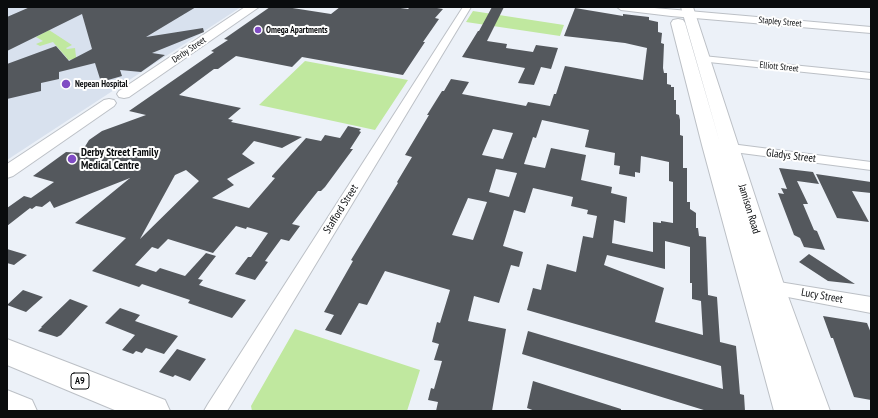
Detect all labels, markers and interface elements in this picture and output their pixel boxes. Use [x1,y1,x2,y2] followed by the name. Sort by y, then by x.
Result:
[758,15,802,29] street label: Stapley Street
[253,25,263,35] marker: Omega Apartments
[266,25,328,35] place label: Omega Apartments
[170,35,208,65] street label: Derby Street
[759,60,799,74] street label: Elliott Street
[60,78,72,90] marker: Nepean Hospital
[75,79,128,89] place label: Nepean Hospital
[81,146,158,172] place label: Derby Street Family Medical Centre
[765,146,817,166] street label: Gladys Street
[66,153,78,165] marker: Derby Street Family Medical Centre
[321,182,361,236] street label: Stafford Street
[735,183,763,235] street label: Jamison Road
[800,286,844,306] street label: Lucy Street
[71,373,89,389] road number: A9

